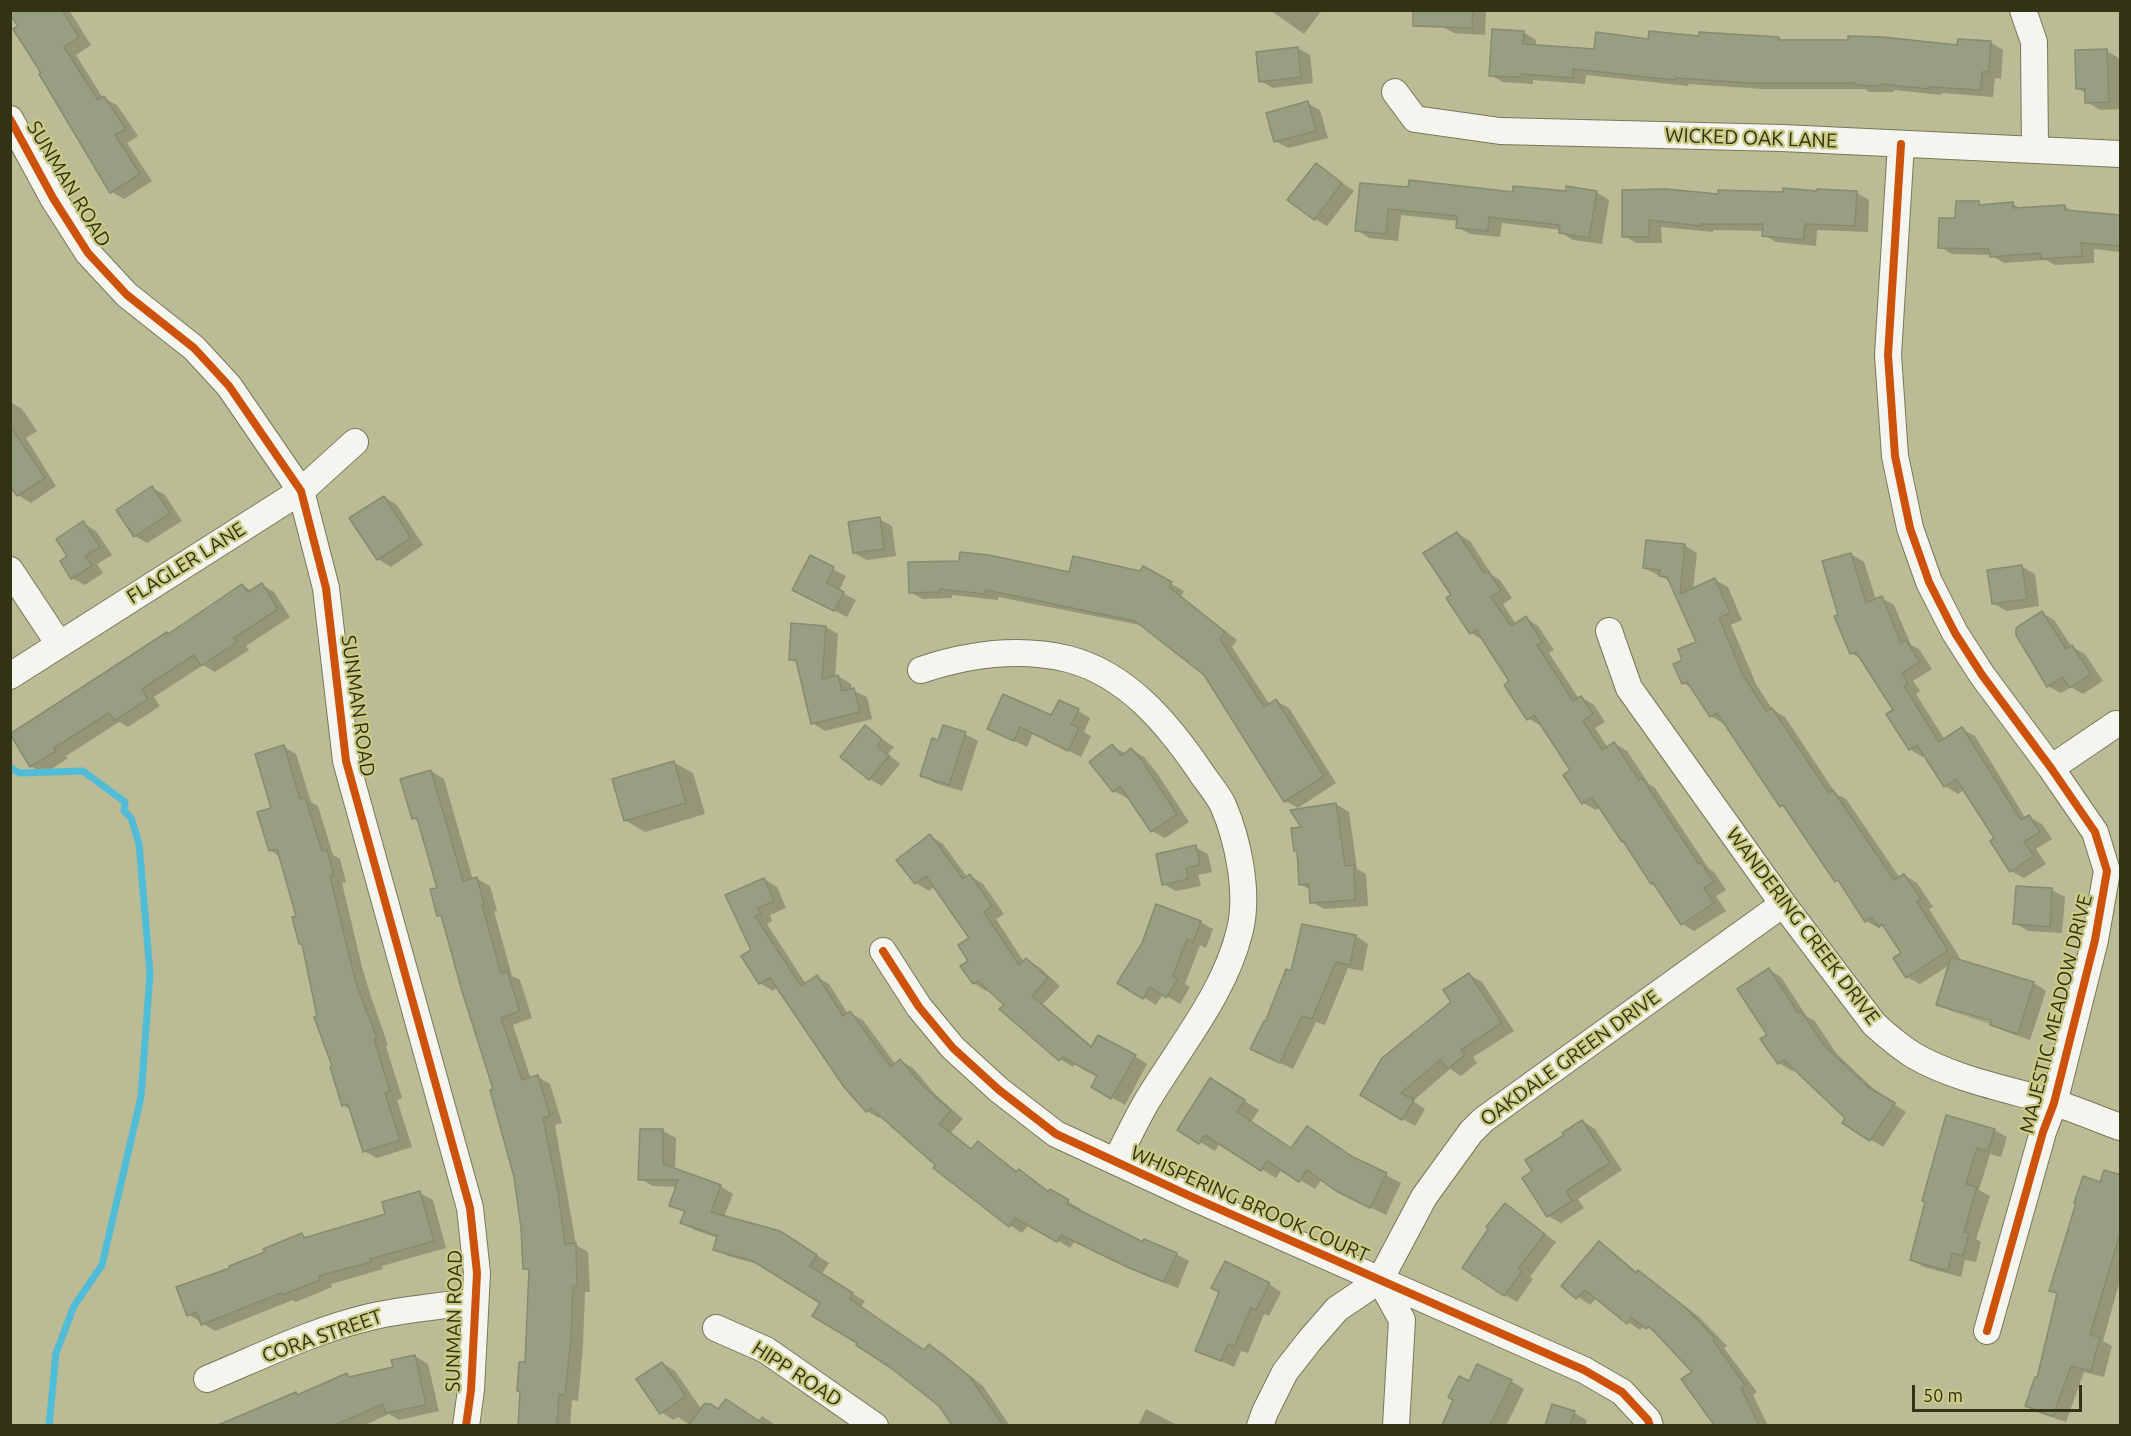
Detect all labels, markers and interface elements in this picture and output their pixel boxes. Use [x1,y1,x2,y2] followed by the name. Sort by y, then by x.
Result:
[22,117,116,251] street label: SUNMAN ROAD
[1664,123,1838,153] street label: WICKED OAK LANE
[122,517,250,609] street label: FLAGLER LANE
[336,634,380,778] street label: SUNMAN ROAD
[1721,823,1885,1029] street label: WANDERING CREEK DRIVE
[2015,892,2097,1136] street label: MAJESTIC MEADOW DRIVE
[1476,985,1664,1131] street label: OAKDALE GREEN DRIVE
[1127,1140,1373,1268] street label: WHISPERING BROOK COURT
[441,1250,467,1392] street label: SUNMAN ROAD
[259,1304,385,1368] street label: CORA STREET
[748,1336,846,1412] street label: HIPP ROAD
[1915,1373,2084,1411] scale bar
[1923,1385,1963,1405] text: 50 m

